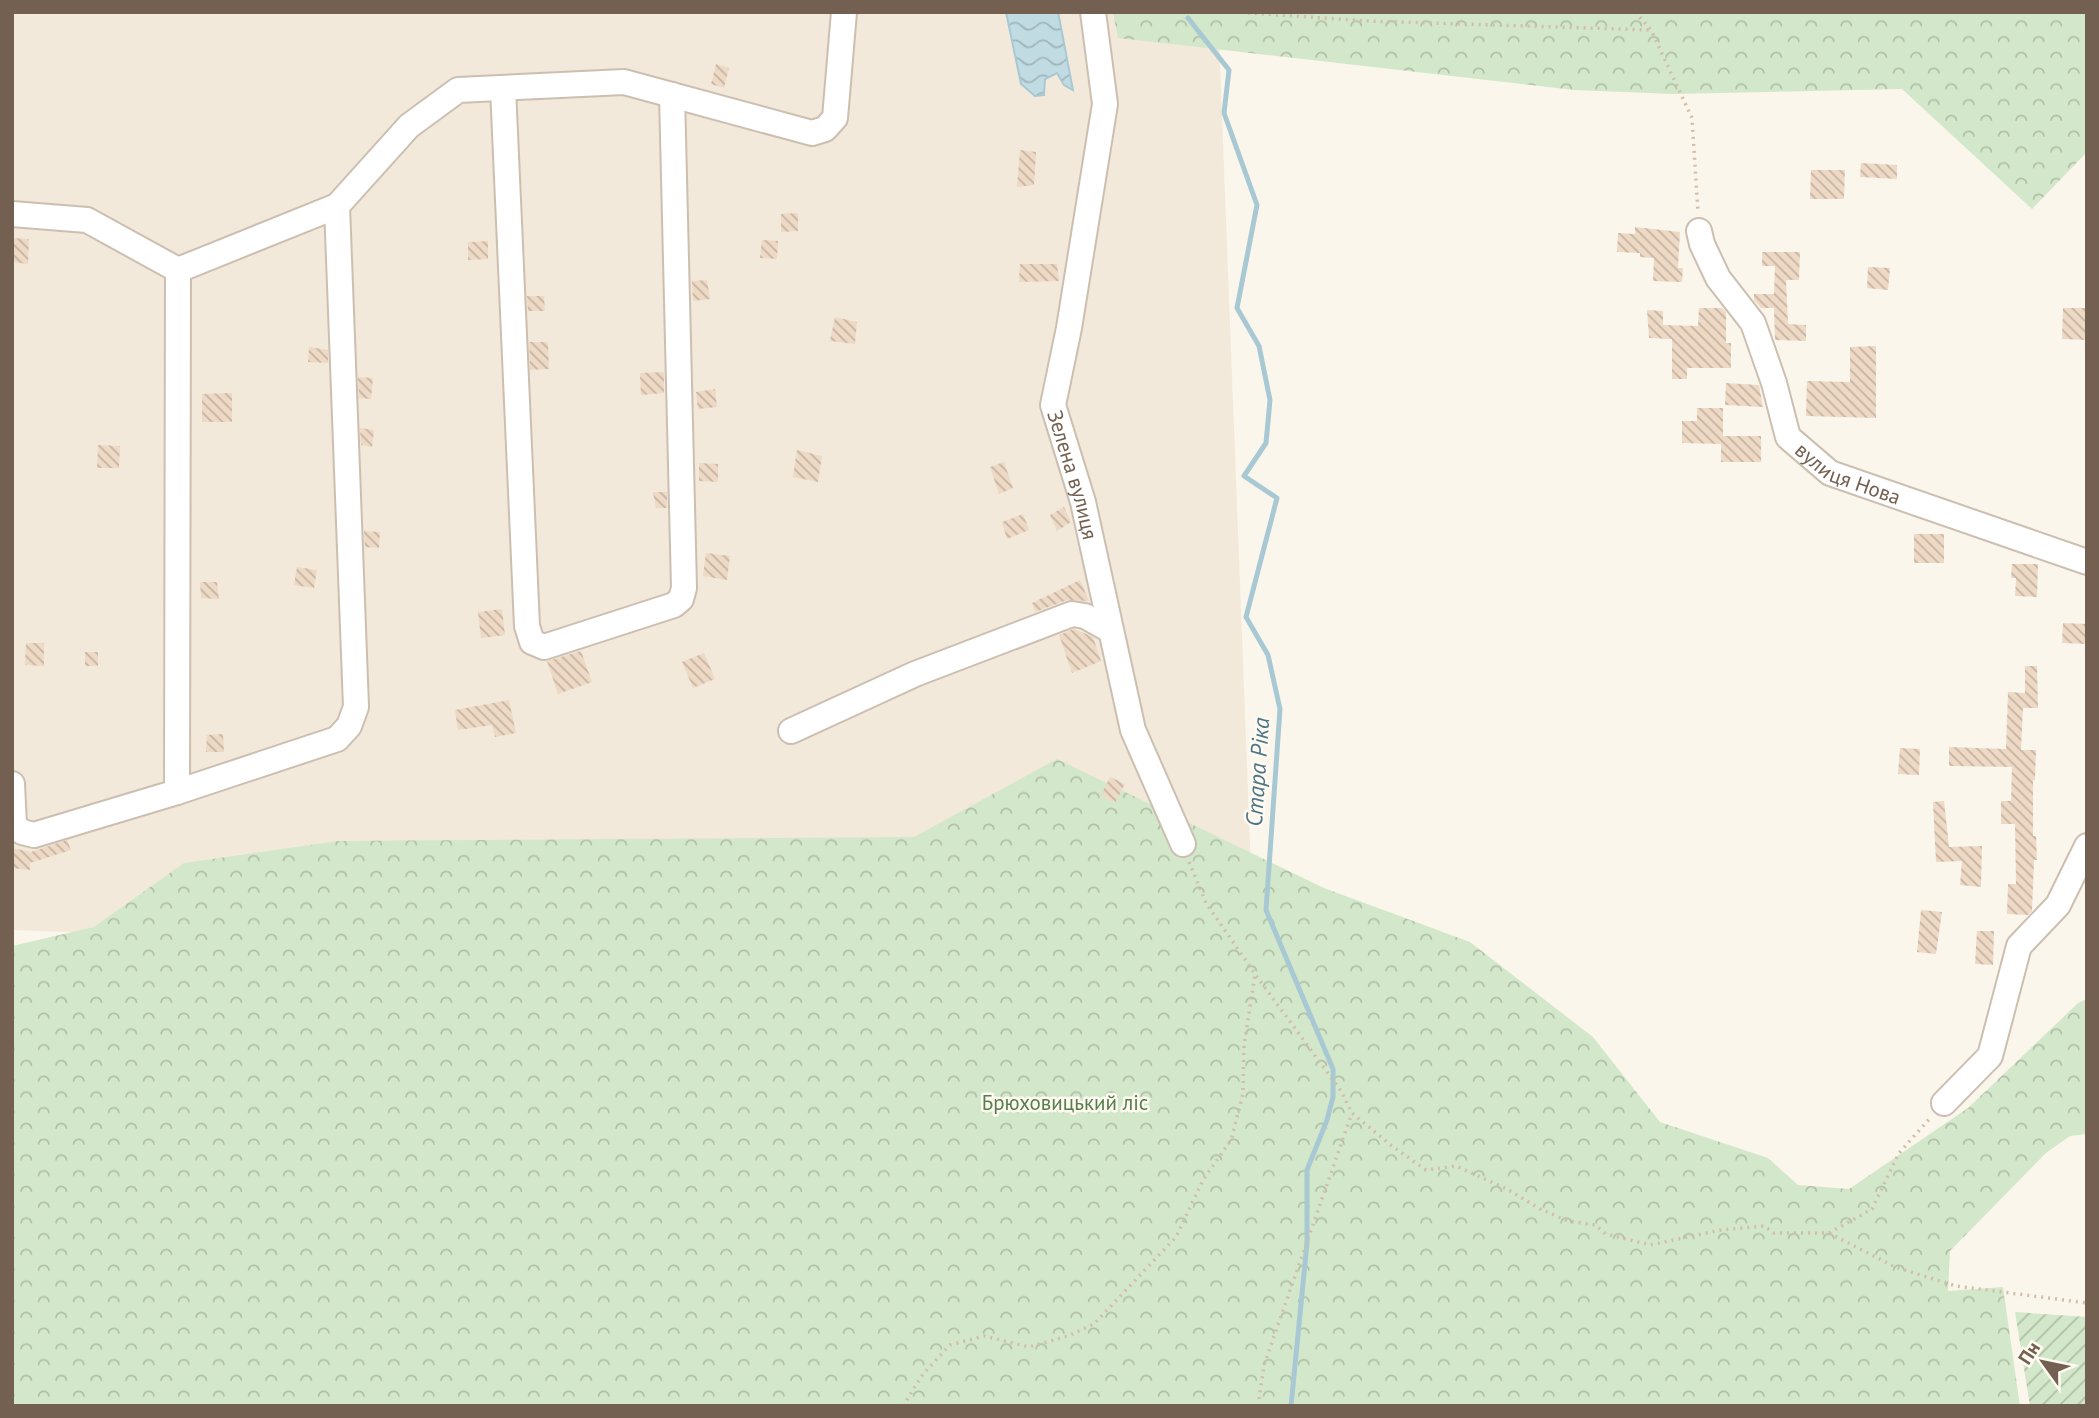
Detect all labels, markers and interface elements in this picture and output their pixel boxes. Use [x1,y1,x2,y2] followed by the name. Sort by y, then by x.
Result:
[1042,407,1104,542] street label: Зелена вулиця
[1790,436,1904,510] street label: вулиця Нова
[1239,717,1275,827] water label: Стара Ріка
[982,1089,1148,1116] park label: Брюховицький ліс
[2008,1327,2078,1397] north arrow
[2013,1337,2045,1369] text: Пн

